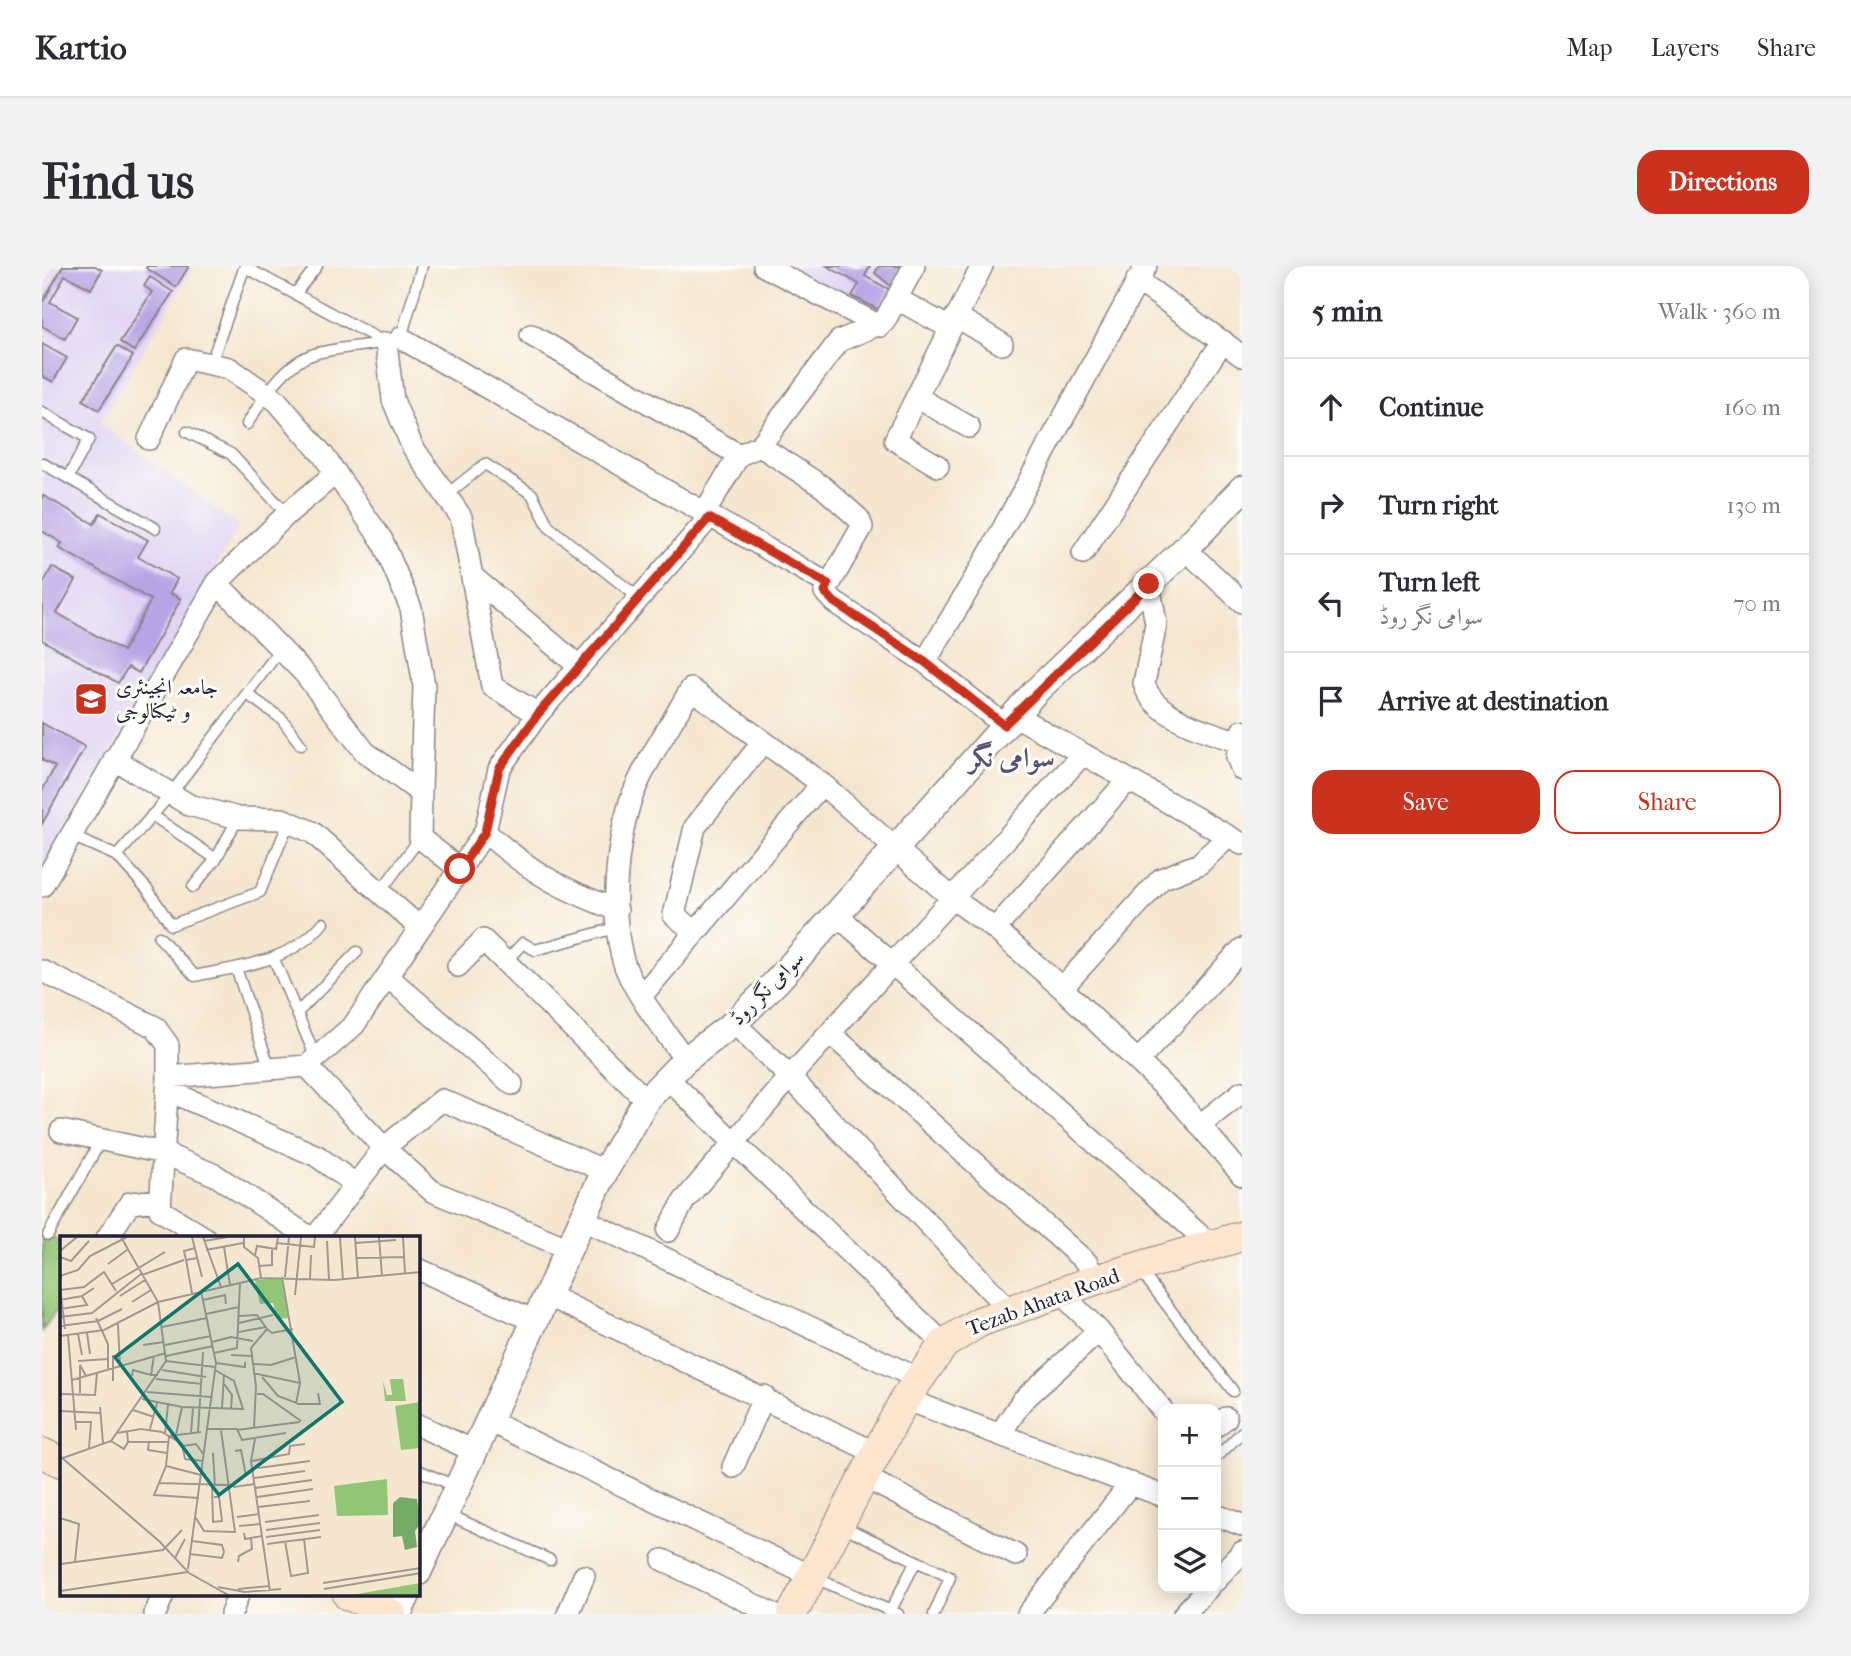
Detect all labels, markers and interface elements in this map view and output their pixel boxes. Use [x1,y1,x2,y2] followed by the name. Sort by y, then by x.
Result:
[35,29,127,68] text: Kartio
[1567,34,1613,62] text: Map
[1651,34,1719,62] text: Layers
[1757,34,1816,62] text: Share
[1637,150,1809,214] button: Directions
[42,153,194,211] text: Find us
[1312,294,1383,329] text: 5 min
[1658,298,1781,325] text: Walk · 360 m
[1312,388,1350,426] icon: ahead
[1379,392,1484,423] text: Continue
[1724,394,1781,421] text: 160 m
[1312,486,1350,524] icon: right
[1379,490,1499,521] text: Turn right
[1727,492,1781,519] text: 130 m
[1379,567,1480,598] text: Turn left
[1133,568,1164,599] route end
[1312,584,1350,622] icon: left
[1733,590,1781,617] text: 70 m
[1379,603,1483,630] text: سوامی نگر روڈ
[116,675,218,724] place label: جامعہ انجینئری و ٹیکنالوجی
[72,680,110,718] school or university icon: جامعہ انجینئری و ٹیکنالوجی
[1312,682,1350,720] icon: arrive
[1379,686,1609,717] text: Arrive at destination
[966,741,1055,775] district label: سوامی نگر
[1312,770,1540,834] button: Save
[1554,770,1781,834] button: Share
[444,853,475,884] route start
[724,945,810,1031] street label: سوامی نگر روڈ
[60,1236,420,1596] inset map
[963,1263,1123,1341] street label: Tezab Ahata Road
[1158,1404,1221,1593] map controls
[1158,1404,1221,1467] button: +
[1158,1467,1221,1530] button: −
[1158,1530,1221,1593] button: layers

